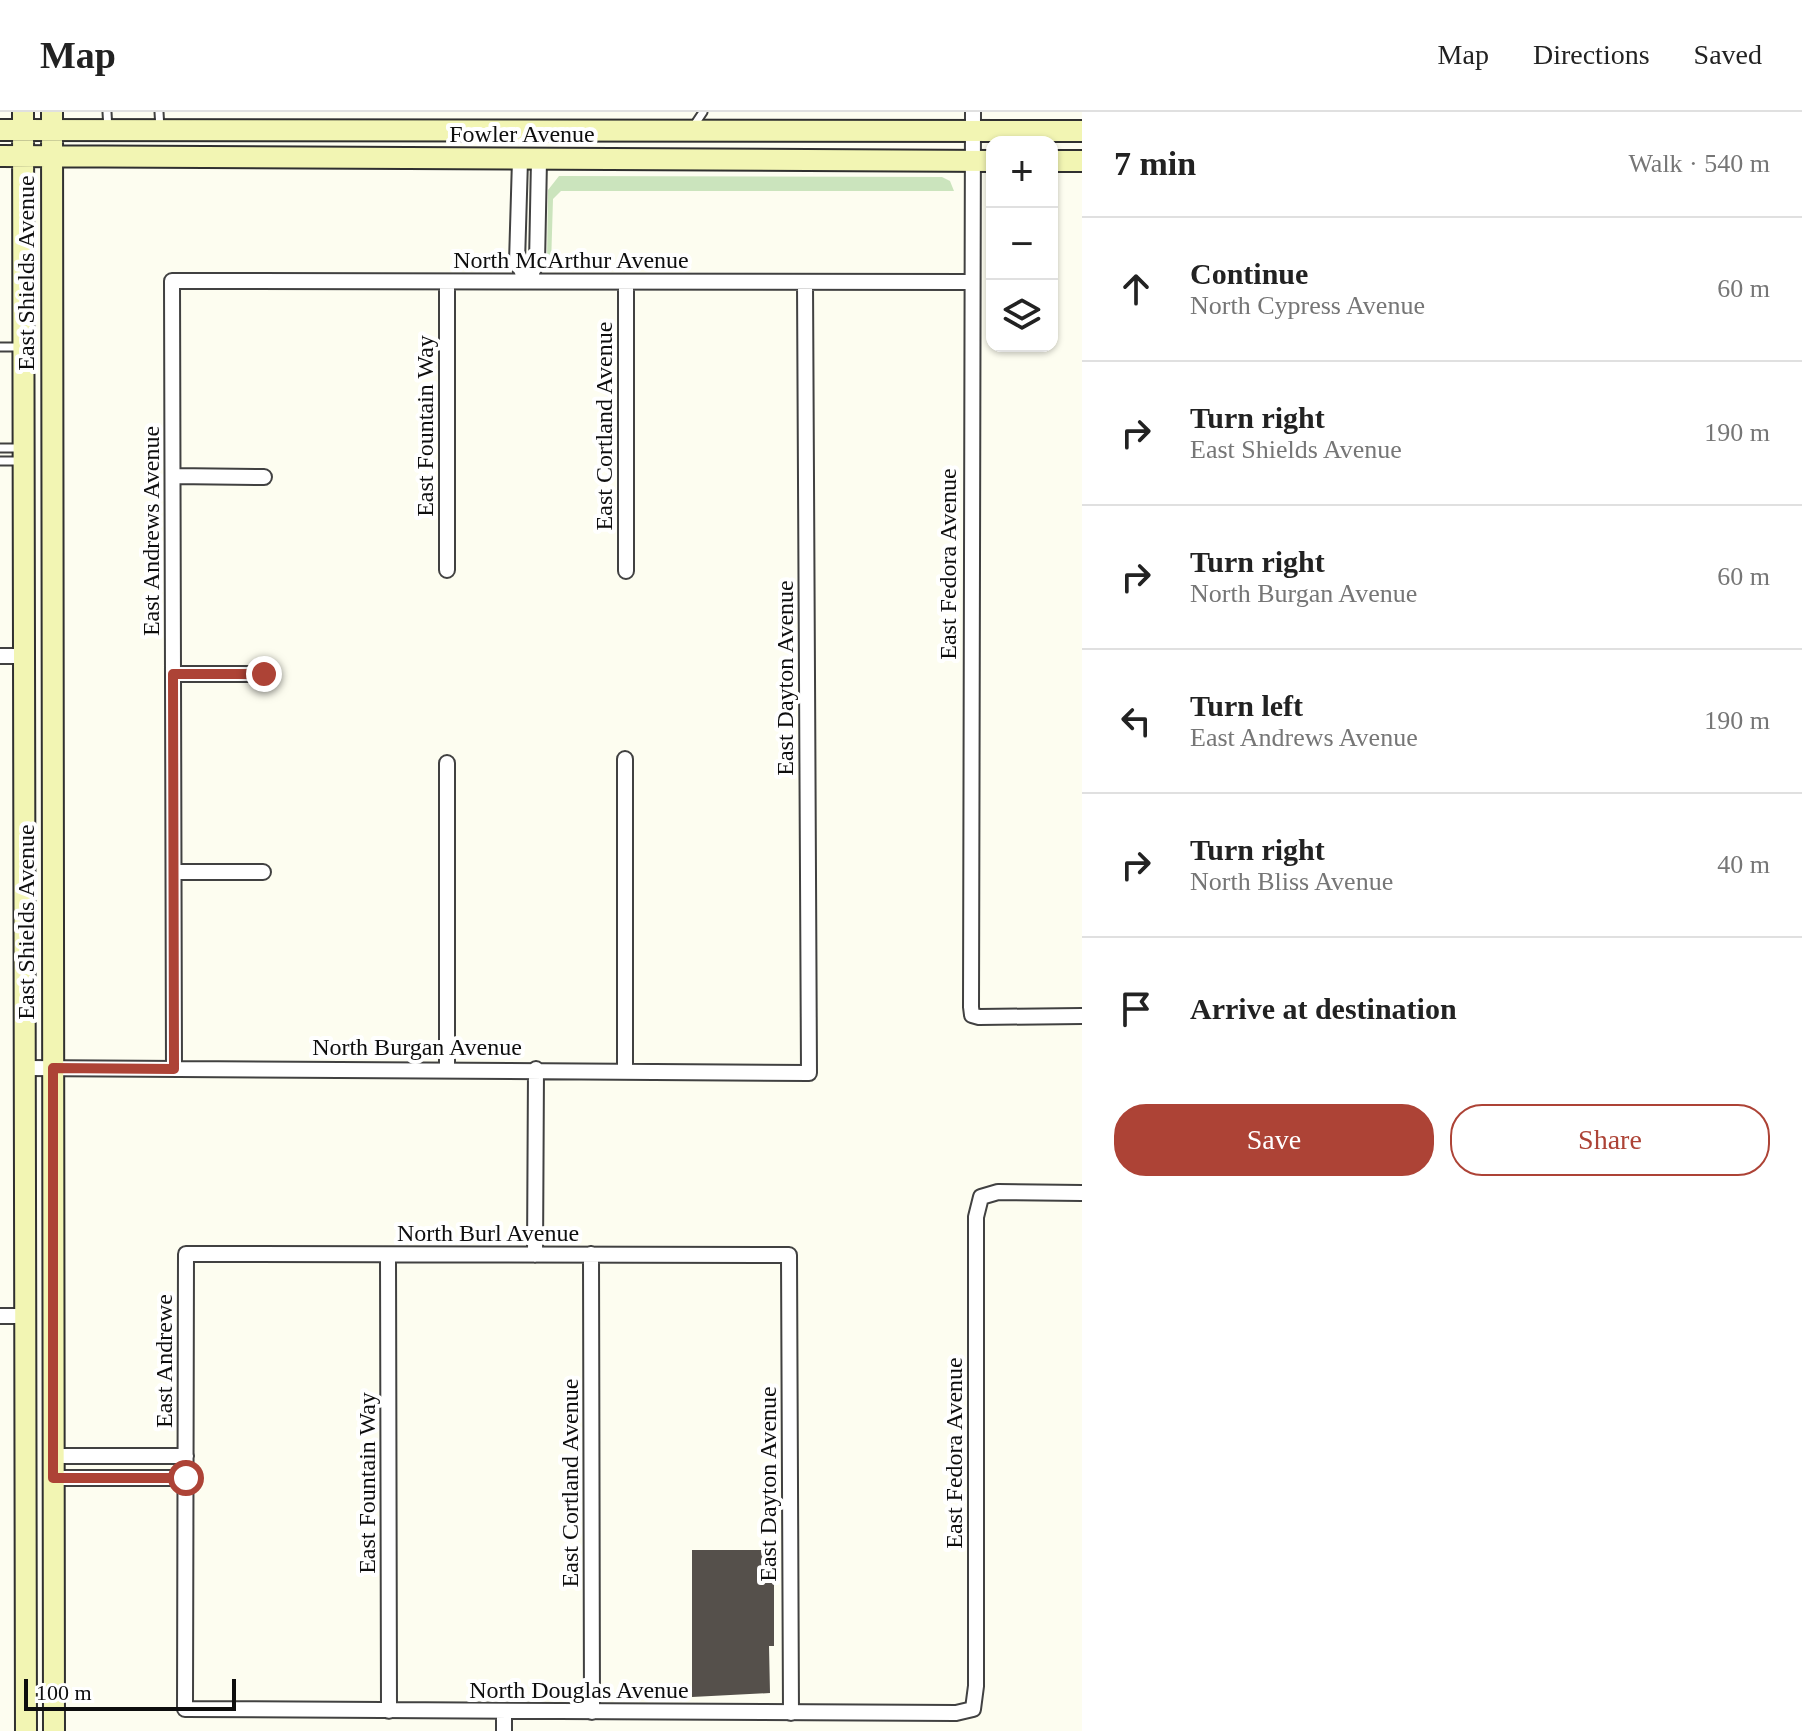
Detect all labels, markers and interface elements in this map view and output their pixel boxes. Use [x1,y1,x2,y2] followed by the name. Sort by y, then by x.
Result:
[40,34,116,76] text: Map
[1438,39,1489,70] text: Map
[1533,39,1650,70] text: Directions
[1694,39,1762,70] text: Saved
[449,121,595,147] street label: Fowler Avenue
[986,136,1058,352] map controls
[986,136,1058,208] button: +
[1114,145,1196,182] text: 7 min
[1628,149,1770,178] text: Walk · 540 m
[13,175,39,371] street label: East Shields Avenue
[986,208,1058,280] button: −
[453,247,689,273] street label: North McArthur Avenue
[1190,257,1308,290] text: Continue
[1114,267,1158,311] icon: ahead
[1717,274,1770,303] text: 60 m
[986,280,1058,352] button: layers
[1190,291,1425,320] text: North Cypress Avenue
[591,322,617,530] street label: East Cortland Avenue
[412,335,438,517] street label: East Fountain Way
[1190,401,1325,434] text: Turn right
[1114,411,1158,455] icon: right
[1704,418,1770,447] text: 190 m
[138,426,164,636] street label: East Andrews Avenue
[1190,435,1402,464] text: East Shields Avenue
[935,468,961,660] street label: East Fedora Avenue
[1190,545,1325,578] text: Turn right
[1114,555,1158,599] icon: right
[1717,562,1770,591] text: 60 m
[1190,579,1417,608] text: North Burgan Avenue
[772,580,798,776] street label: East Dayton Avenue
[246,656,282,692] route end
[1190,689,1303,722] text: Turn left
[1114,699,1158,743] icon: left
[1704,706,1770,735] text: 190 m
[1190,723,1418,752] text: East Andrews Avenue
[13,824,39,1020] street label: East Shields Avenue
[1190,833,1325,866] text: Turn right
[1114,843,1158,887] icon: right
[1717,850,1770,879] text: 40 m
[1190,867,1393,896] text: North Bliss Avenue
[1114,987,1158,1031] icon: arrive
[1190,992,1457,1025] text: Arrive at destination
[312,1034,522,1060] street label: North Burgan Avenue
[1114,1104,1434,1176] button: Save
[1450,1104,1770,1176] button: Share
[397,1220,579,1246] street label: North Burl Avenue
[151,1294,177,1428] street label: East Andrewe
[941,1357,967,1549] street label: East Fedora Avenue
[557,1379,583,1587] street label: East Cortland Avenue
[755,1386,781,1582] street label: East Dayton Avenue
[354,1392,380,1574] street label: East Fountain Way
[168,1460,204,1496] route start
[24,1675,236,1711] scale bar
[469,1677,689,1703] street label: North Douglas Avenue
[36,1680,92,1705] text: 100 m

